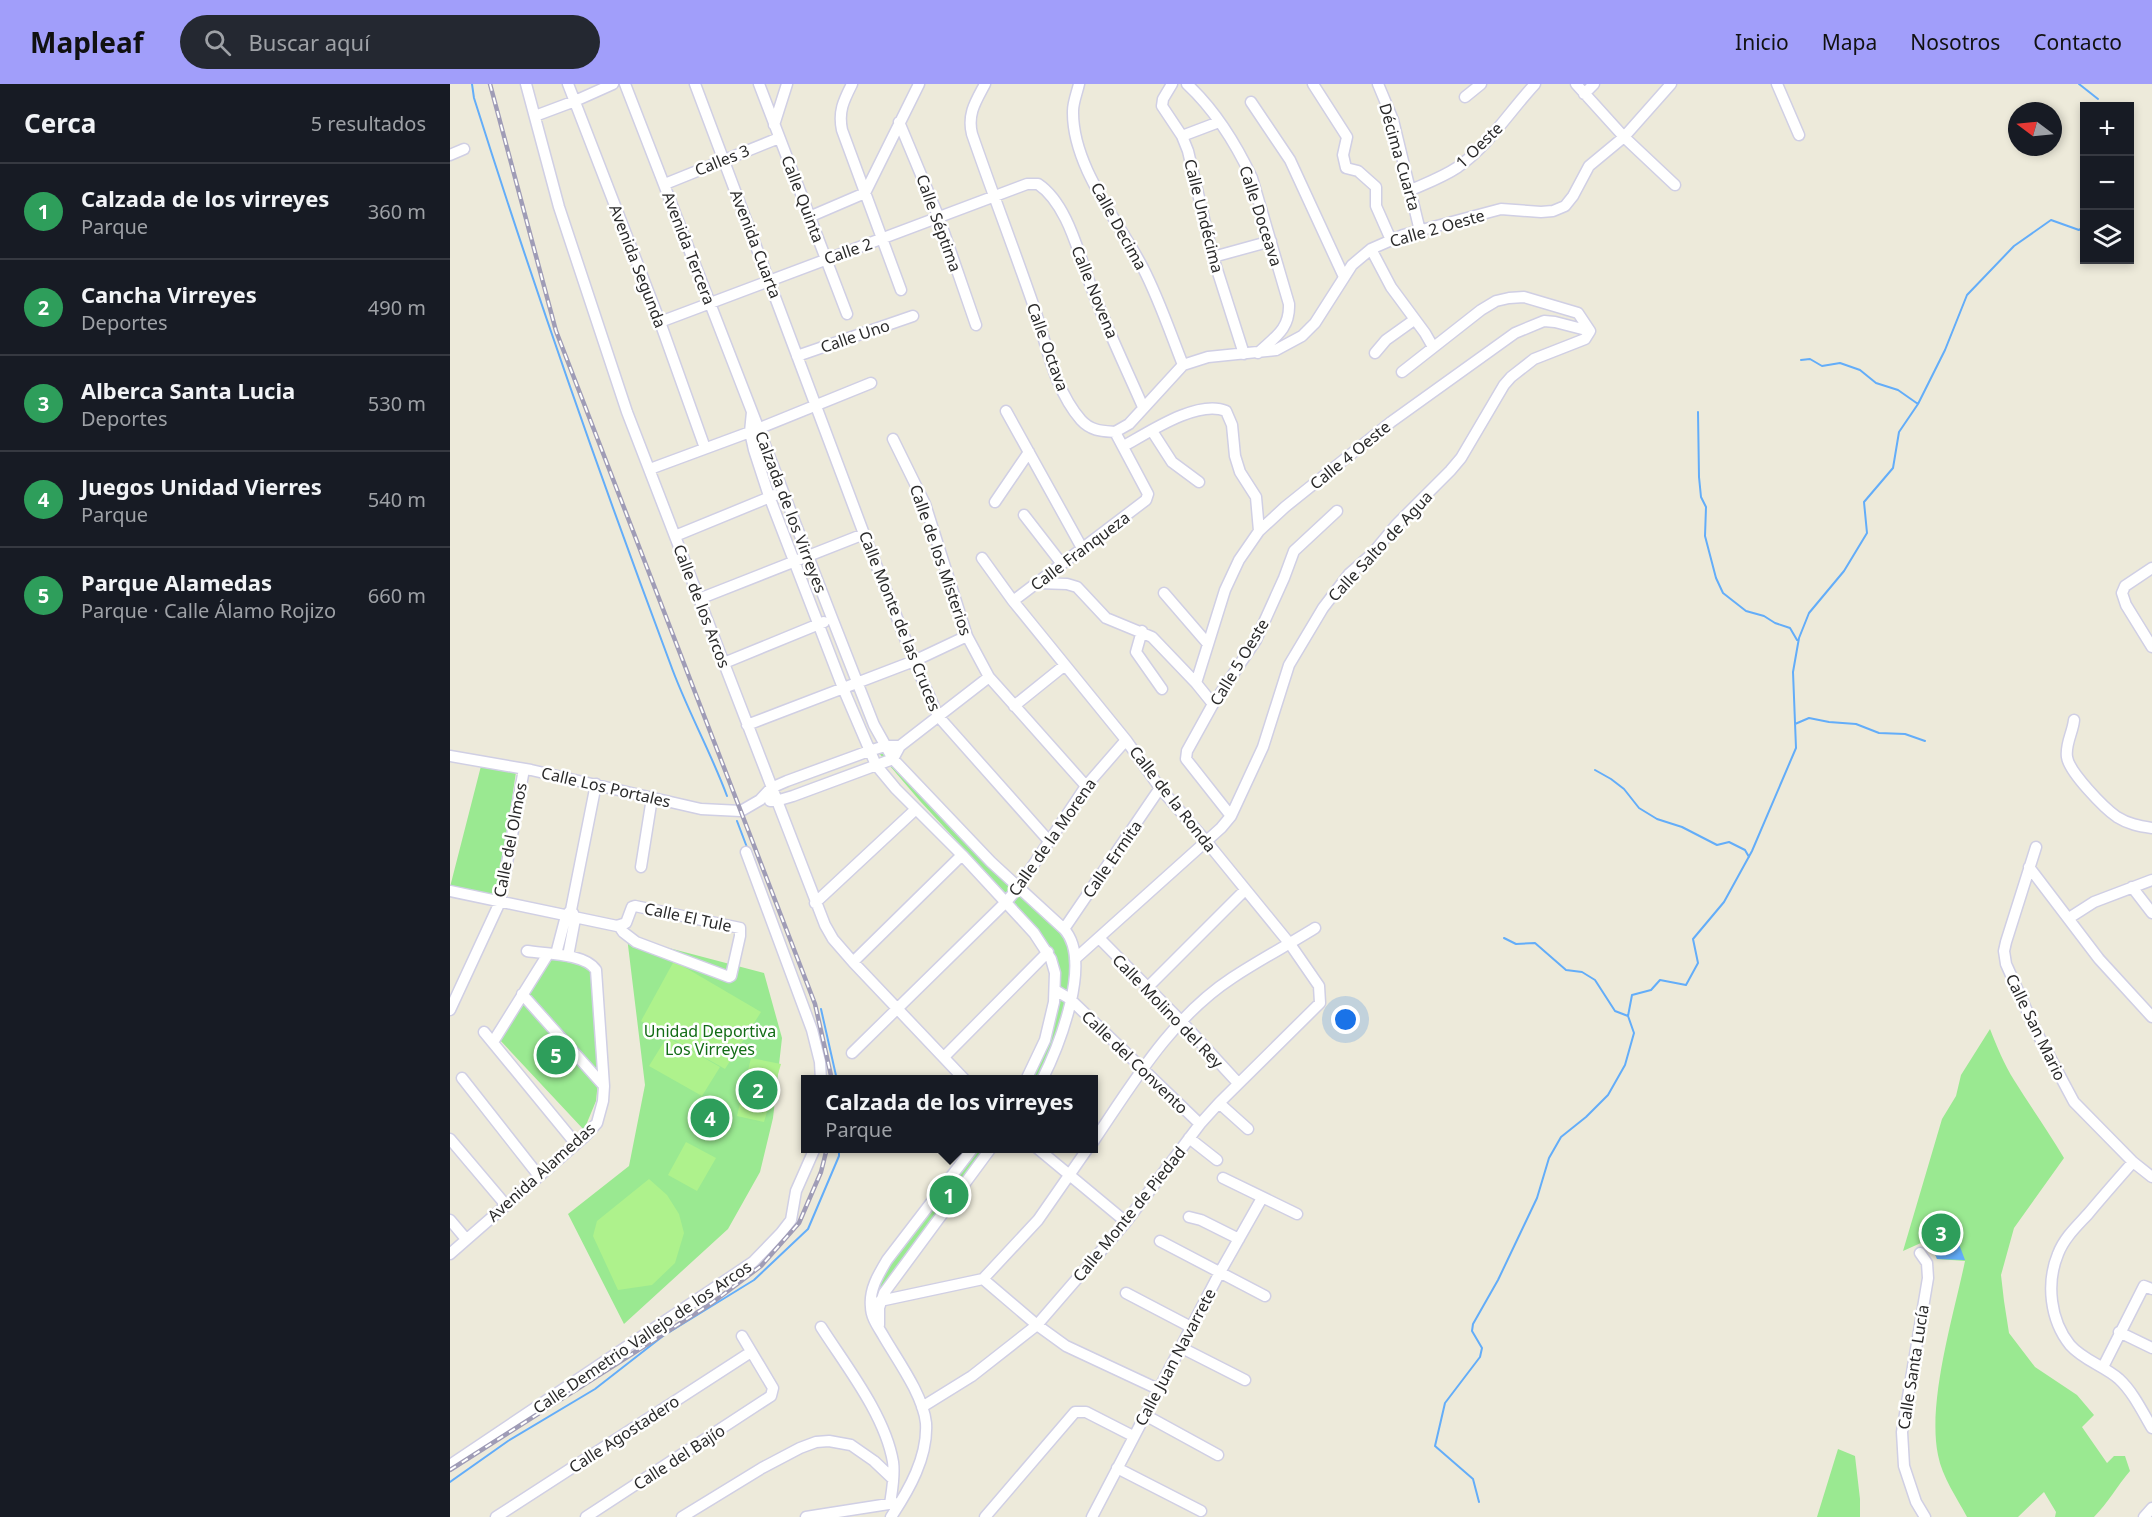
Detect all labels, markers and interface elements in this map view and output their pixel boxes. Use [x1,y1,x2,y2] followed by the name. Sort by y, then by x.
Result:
[180,15,600,69] search box
[30,23,144,61] text: Mapleaf
[201,26,234,59] icon: search
[249,27,370,57] text: Buscar aquí
[1735,28,1789,56] text: Inicio
[1822,28,1877,56] text: Mapa
[1910,28,2000,56] text: Nosotros
[2033,28,2122,56] text: Contacto
[1374,101,1426,213] street label: Décima Cuarta
[2008,102,2062,156] north arrow
[2080,102,2134,264] map controls
[2080,102,2134,156] button: +
[24,105,96,141] text: Cerca
[311,110,426,137] text: 5 resultados
[1451,117,1507,173] street label: 1 Oeste
[691,139,753,181] street label: Calles 3
[776,152,830,246] street label: Calle Quinta
[2080,156,2134,210] button: −
[1179,157,1229,275] street label: Calle Undécima
[1234,163,1288,269] street label: Calle Doceava
[911,171,967,275] street label: Calle Séptima
[1086,178,1152,274] street label: Calle Decima
[81,183,329,213] text: Calzada de los virreyes
[725,187,787,301] street label: Avenida Cuarta
[657,188,721,308] street label: Avenida Tercera
[38,198,49,225] text: 1
[368,198,426,225] text: 360 m
[604,201,672,331] street label: Avenida Segunda
[1387,204,1487,252] street label: Calle 2 Oeste
[2080,210,2134,264] button: layers
[81,213,148,240] text: Parque
[821,233,875,269] street label: Calle 2
[1066,242,1124,342] street label: Calle Novena
[81,279,257,309] text: Cancha Virreyes
[38,294,49,321] text: 2
[368,294,426,321] text: 490 m
[1022,300,1074,394] street label: Calle Octava
[81,309,168,336] text: Deportes
[817,314,893,358] street label: Calle Uno
[81,375,295,405] text: Alberca Santa Lucia
[38,390,49,417] text: 3
[368,390,426,417] text: 530 m
[81,405,168,432] text: Deportes
[1305,416,1395,494] street label: Calle 4 Oeste
[750,428,832,596] street label: Calzada de los Virreyes
[81,471,322,501] text: Juegos Unidad Vierres
[905,482,977,638] street label: Calle de los Misterios
[38,486,49,513] text: 4
[368,486,426,513] text: 540 m
[1323,486,1437,606] street label: Calle Salto de Agua
[81,501,148,528] text: Parque
[1026,506,1134,596] street label: Calle Franqueza
[854,528,946,714] street label: Calle Monte de las Cruces
[668,541,736,671] street label: Calle de los Arcos
[81,567,272,597] text: Parque Alamedas
[38,582,49,609] text: 5
[368,582,426,609] text: 660 m
[81,597,336,624] text: Parque · Calle Álamo Rojizo
[1204,614,1274,710] street label: Calle 5 Oeste
[1125,741,1221,857] street label: Calle de la Ronda
[539,761,673,813] street label: Calle Los Portales
[1003,774,1101,900] street label: Calle de la Morena
[488,781,532,899] street label: Calle del Olmos
[1077,816,1147,902] street label: Calle Ermita
[642,897,734,937] street label: Calle El Tule
[1108,949,1229,1073] street label: Calle Molino del Rey
[2001,970,2071,1084] street label: Calle San Mario
[1331,1005,1360,1034] your location
[1077,1006,1193,1118] street label: Calle del Convento
[644,1020,776,1060] park label: Unidad Deportiva Los Virreyes
[536,1032,576,1078] pin: 5
[738,1068,778,1112] pin: 2
[801,1075,1098,1153] popup
[825,1086,1074,1116] text: Calzada de los virreyes
[690,1096,730,1140] pin: 4
[825,1116,892,1143] text: Parque
[482,1118,600,1226] street label: Avenida Alamedas
[1068,1142,1190,1286] street label: Calle Monte de Piedad
[930,1172,968,1218] pin: 1
[1922,1210,1960,1256] pin: 3
[528,1255,756,1419] street label: Calle Demetrio Vallejo de los Arcos
[1129,1284,1221,1430] street label: Calle Juan Navarrete
[1892,1303,1934,1431] street label: Calle Santa Lucía
[565,1390,683,1478] street label: Calle Agostadero
[629,1419,729,1495] street label: Calle del Bajío

